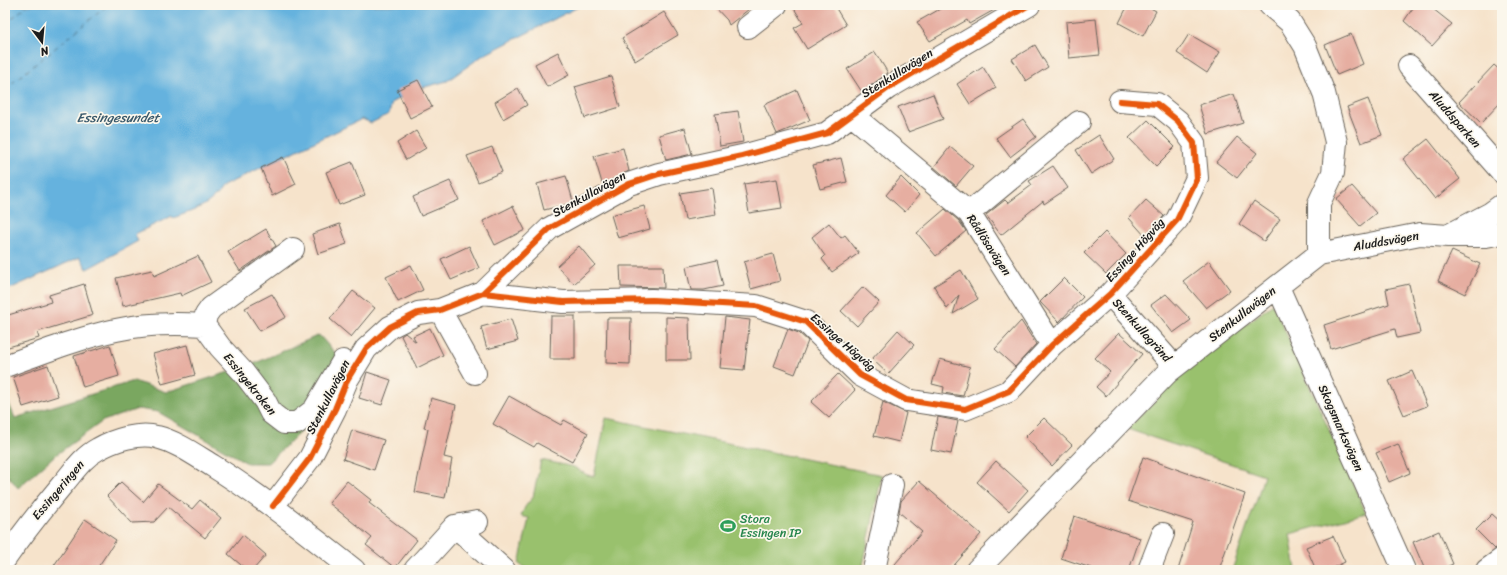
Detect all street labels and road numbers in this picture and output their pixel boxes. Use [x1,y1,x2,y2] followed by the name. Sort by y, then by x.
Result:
[857,42,938,104] street label: Stenkullavägen
[1422,84,1487,154] street label: Aluddsparken
[548,164,630,223] street label: Stenkullavägen
[961,209,1018,281] street label: Rådlösavägen
[1100,212,1170,288] street label: Essinge Högväg
[1351,224,1421,258] street label: Aluddsvägen
[1203,280,1281,348] street label: Stenkullavägen
[1107,293,1178,368] street label: Stenkullagränd
[805,307,881,377] street label: Essinge Högväg
[218,348,283,421] street label: Essingekroken
[300,355,357,438] street label: Stenkullavägen
[1312,381,1370,476] street label: Skogsmarksvägen
[26,454,90,525] street label: Essingeringen

